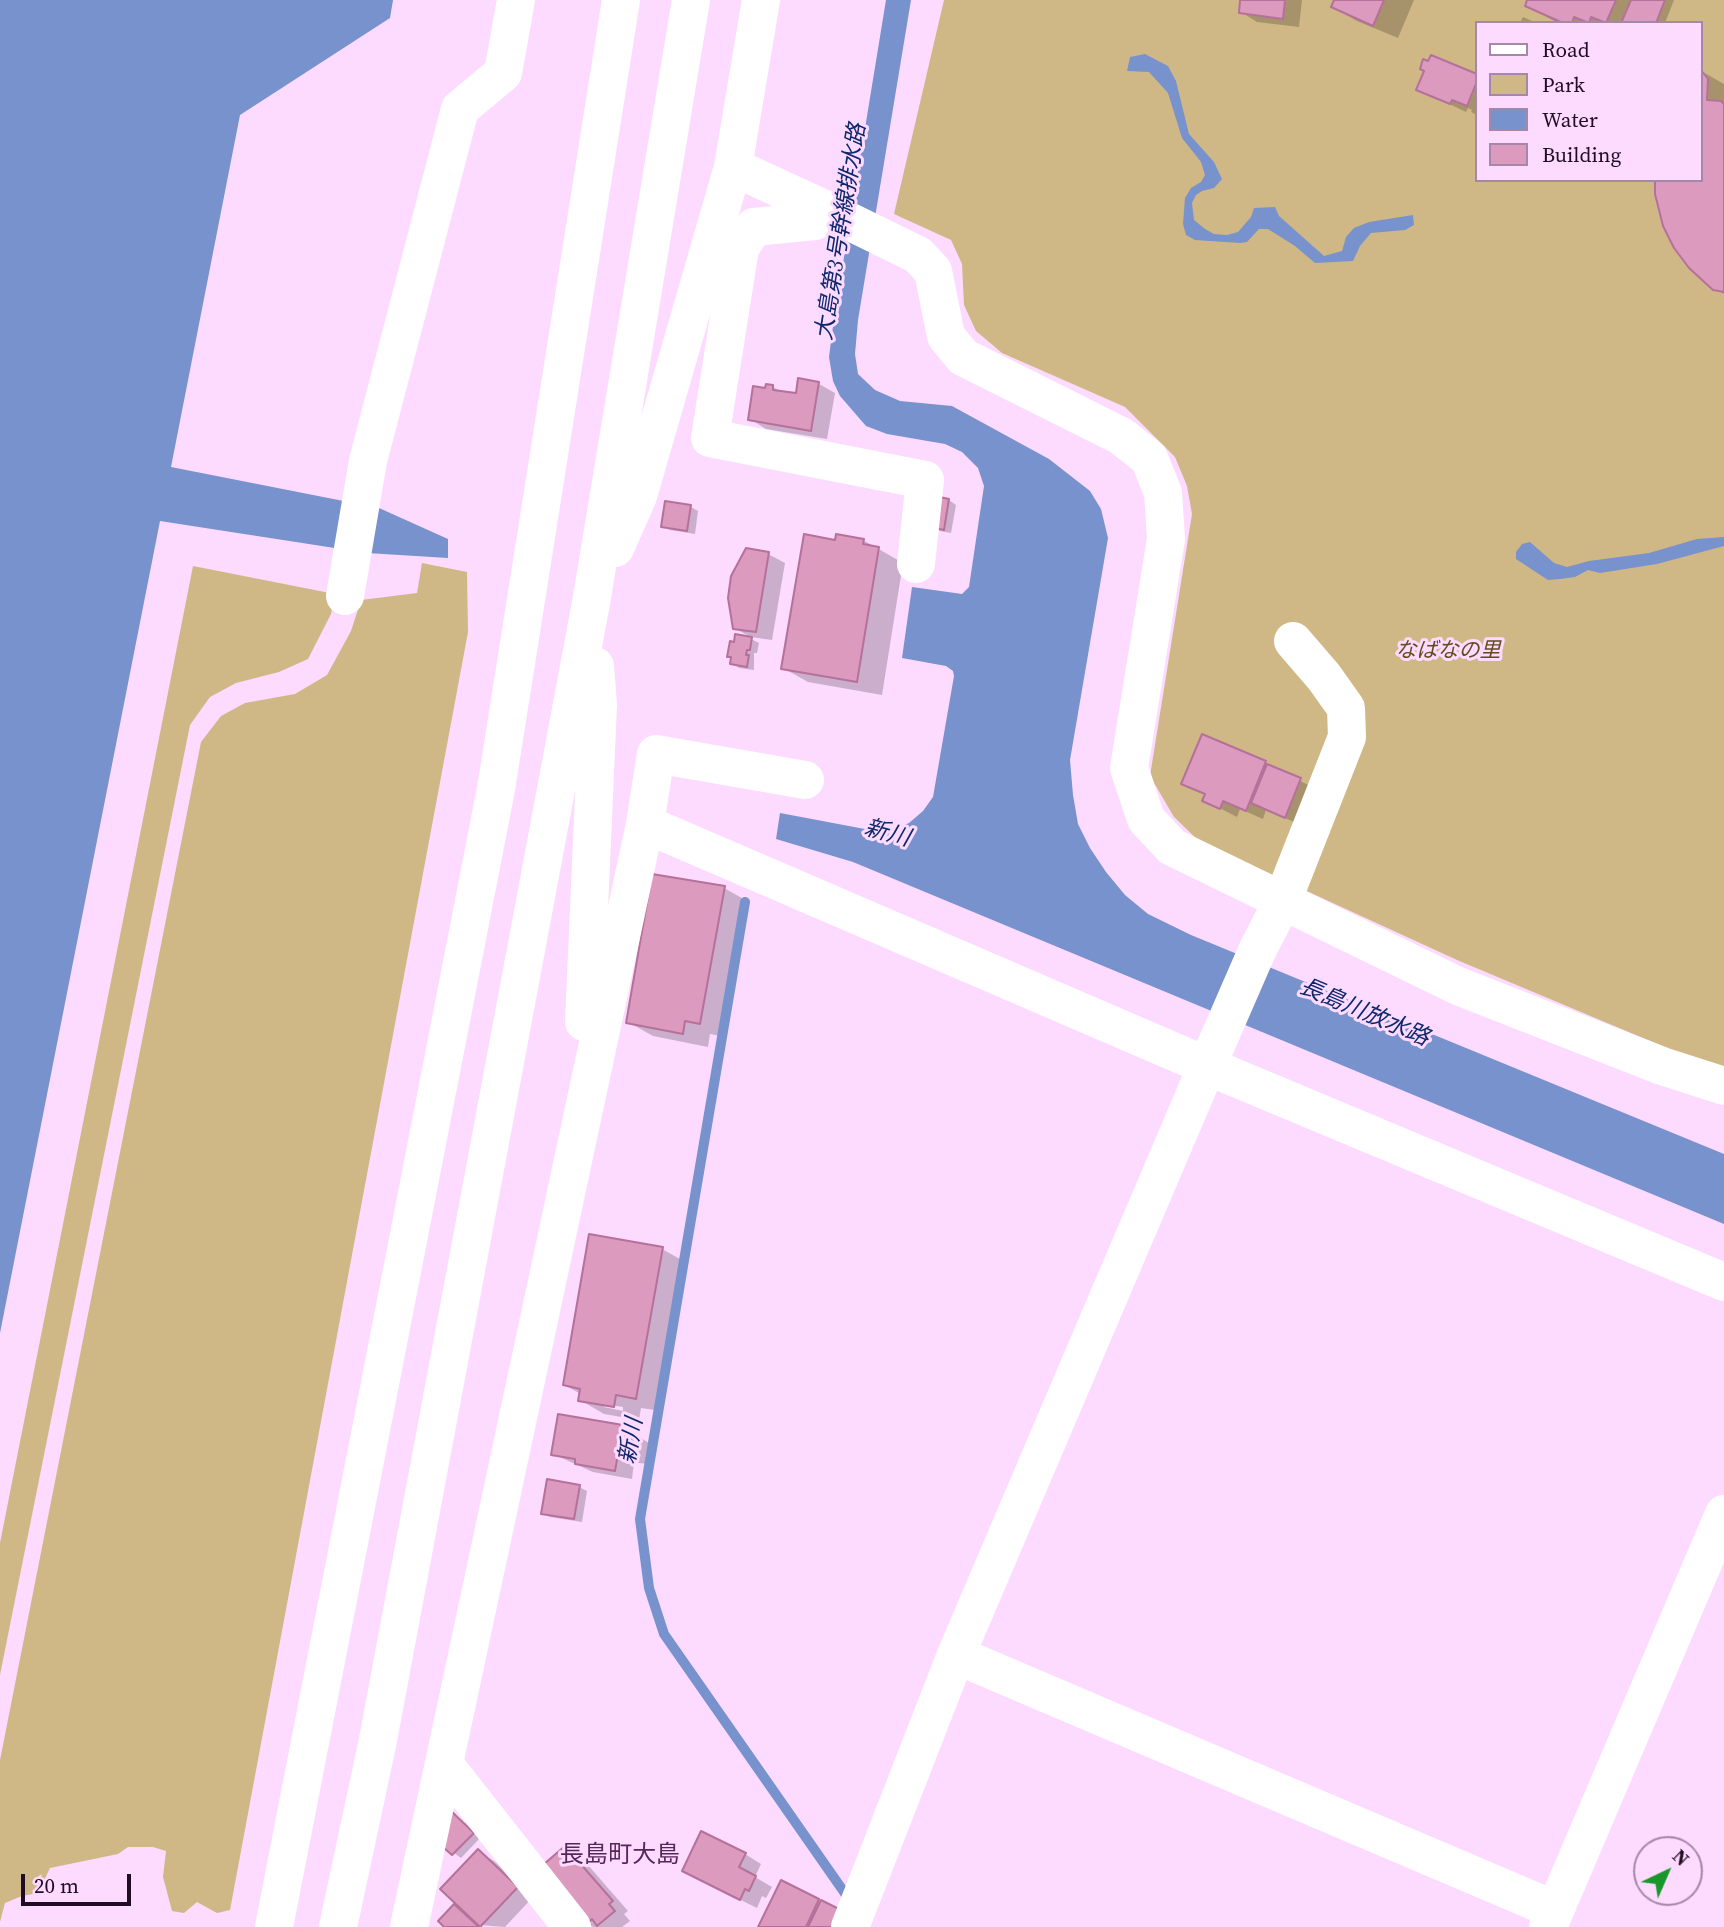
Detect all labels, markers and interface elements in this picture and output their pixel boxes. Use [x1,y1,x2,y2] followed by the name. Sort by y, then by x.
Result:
[1476,21,1703,182] legend
[1542,35,1590,64] text: Road
[1542,70,1585,99] text: Park
[1542,105,1598,134] text: Water
[811,122,873,342] water label: 大島第3号幹線排水路
[1542,140,1621,169] text: Building
[1396,639,1500,665] park label: なばなの里
[861,815,913,853] water label: 新川
[1295,973,1433,1053] water label: 長島川放水路
[614,1416,650,1466] water label: 新川
[1633,1836,1703,1906] north arrow
[560,1842,680,1870] district label: 長島町大島
[1667,1843,1695,1871] text: N
[24,1860,135,1904] scale bar
[34,1871,79,1900] text: 20 m

